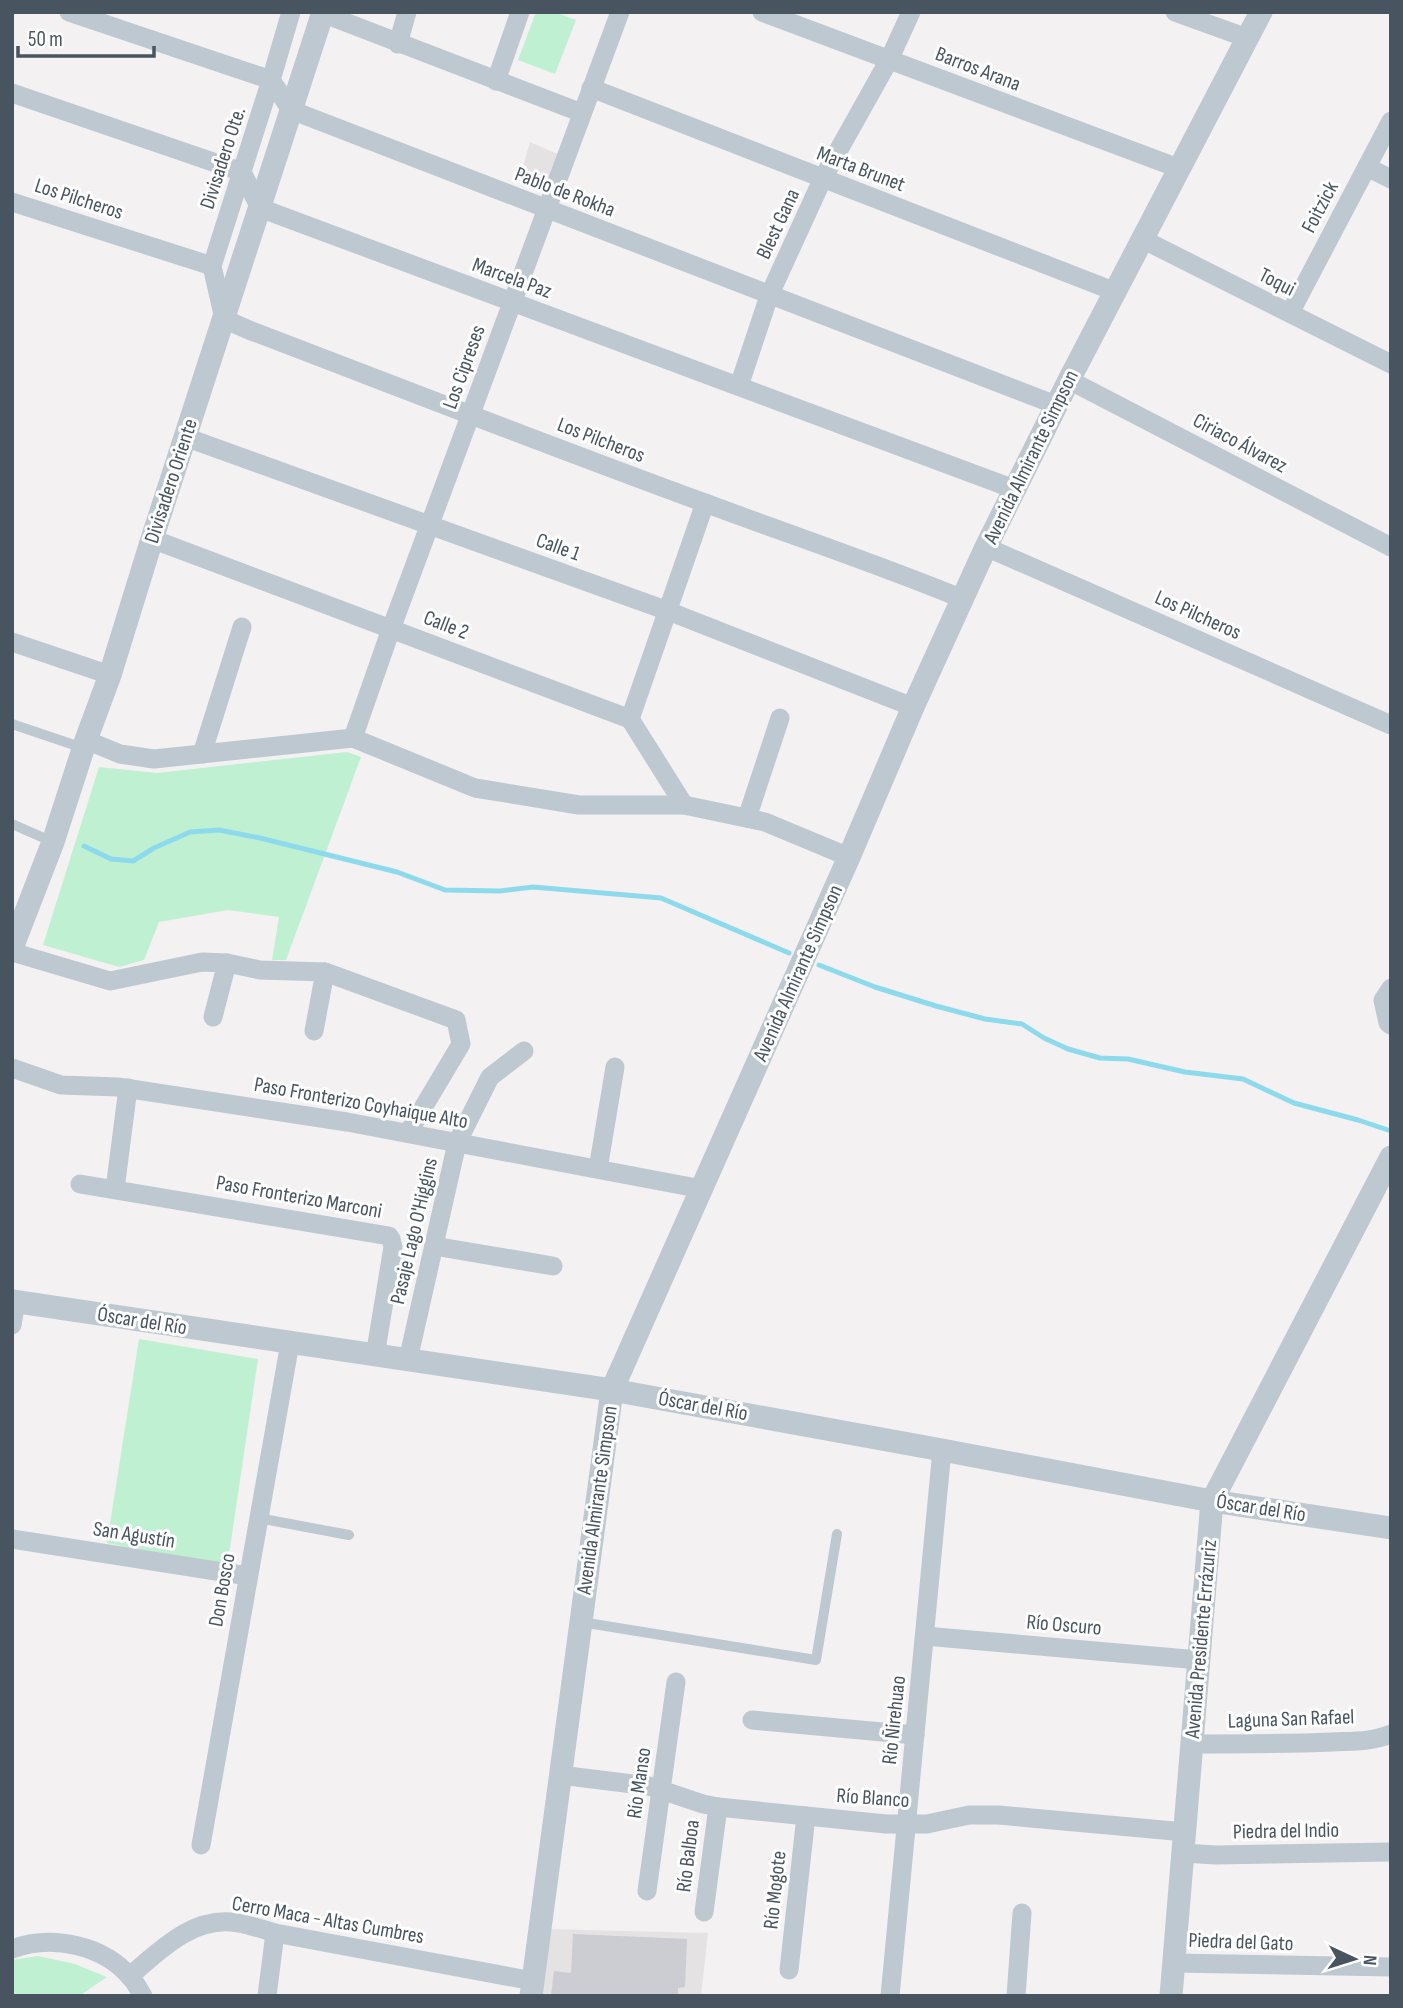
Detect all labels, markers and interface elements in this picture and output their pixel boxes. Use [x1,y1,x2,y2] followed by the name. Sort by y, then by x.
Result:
[18,14,154,58] scale bar
[28,27,63,52] text: 50 m
[932,41,1024,97] street label: Barros Arana
[195,104,251,212] street label: Divisadero Ote.
[813,141,909,197] street label: Marta Brunet
[511,161,619,223] street label: Pablo de Rokha
[32,173,126,225] street label: Los Pilcheros
[1296,177,1344,237] street label: Foitzick
[751,185,805,263] street label: Blest Gana
[469,252,555,304] street label: Marcela Paz
[1255,262,1299,302] street label: Toqui
[437,322,491,412] street label: Los Cipreses
[978,366,1084,549] street label: Avenida Almirante Simpson
[1189,408,1292,478] street label: Ciriaco Álvarez
[554,412,648,468] street label: Los Pilcheros
[139,416,203,546] street label: Divisadero Oriente
[533,528,584,567] street label: Calle 1
[1151,585,1245,645] street label: Los Pilcheros
[420,605,472,645] street label: Calle 2
[748,881,848,1066] street label: Avenida Almirante Simpson
[252,1072,470,1134] street label: Paso Fronterizo Coyhaique Alto
[385,1155,443,1307] street label: Pasaje Lago O'Higgins
[214,1170,384,1224] street label: Paso Fronterizo Marconi
[95,1302,189,1340] street label: Óscar del Río
[656,1386,750,1426] street label: Óscar del Río
[571,1404,623,1597] street label: Avenida Almirante Simpson
[1214,1489,1308,1527] street label: Óscar del Río
[91,1516,177,1554] street label: San Agustín
[1180,1538,1222,1740] street label: Avenida Presidente Errázuriz
[203,1551,241,1629] street label: Don Bosco
[1025,1609,1103,1641] street label: Río Oscuro
[877,1674,911,1766] street label: Río Ñirehuao
[1227,1704,1355,1734] street label: Laguna San Rafael
[622,1746,656,1820] street label: Río Manso
[836,1783,910,1813] street label: Río Blanco
[671,1818,705,1894] street label: Río Balboa
[1233,1818,1339,1844] street label: Piedra del Indio
[758,1850,792,1930] street label: Río Mogote
[230,1891,426,1949] street label: Cerro Maca - Altas Cumbres
[1319,1924,1389,1994] north arrow
[1188,1928,1294,1956] street label: Piedra del Gato
[1358,1954,1381,1966] text: N

